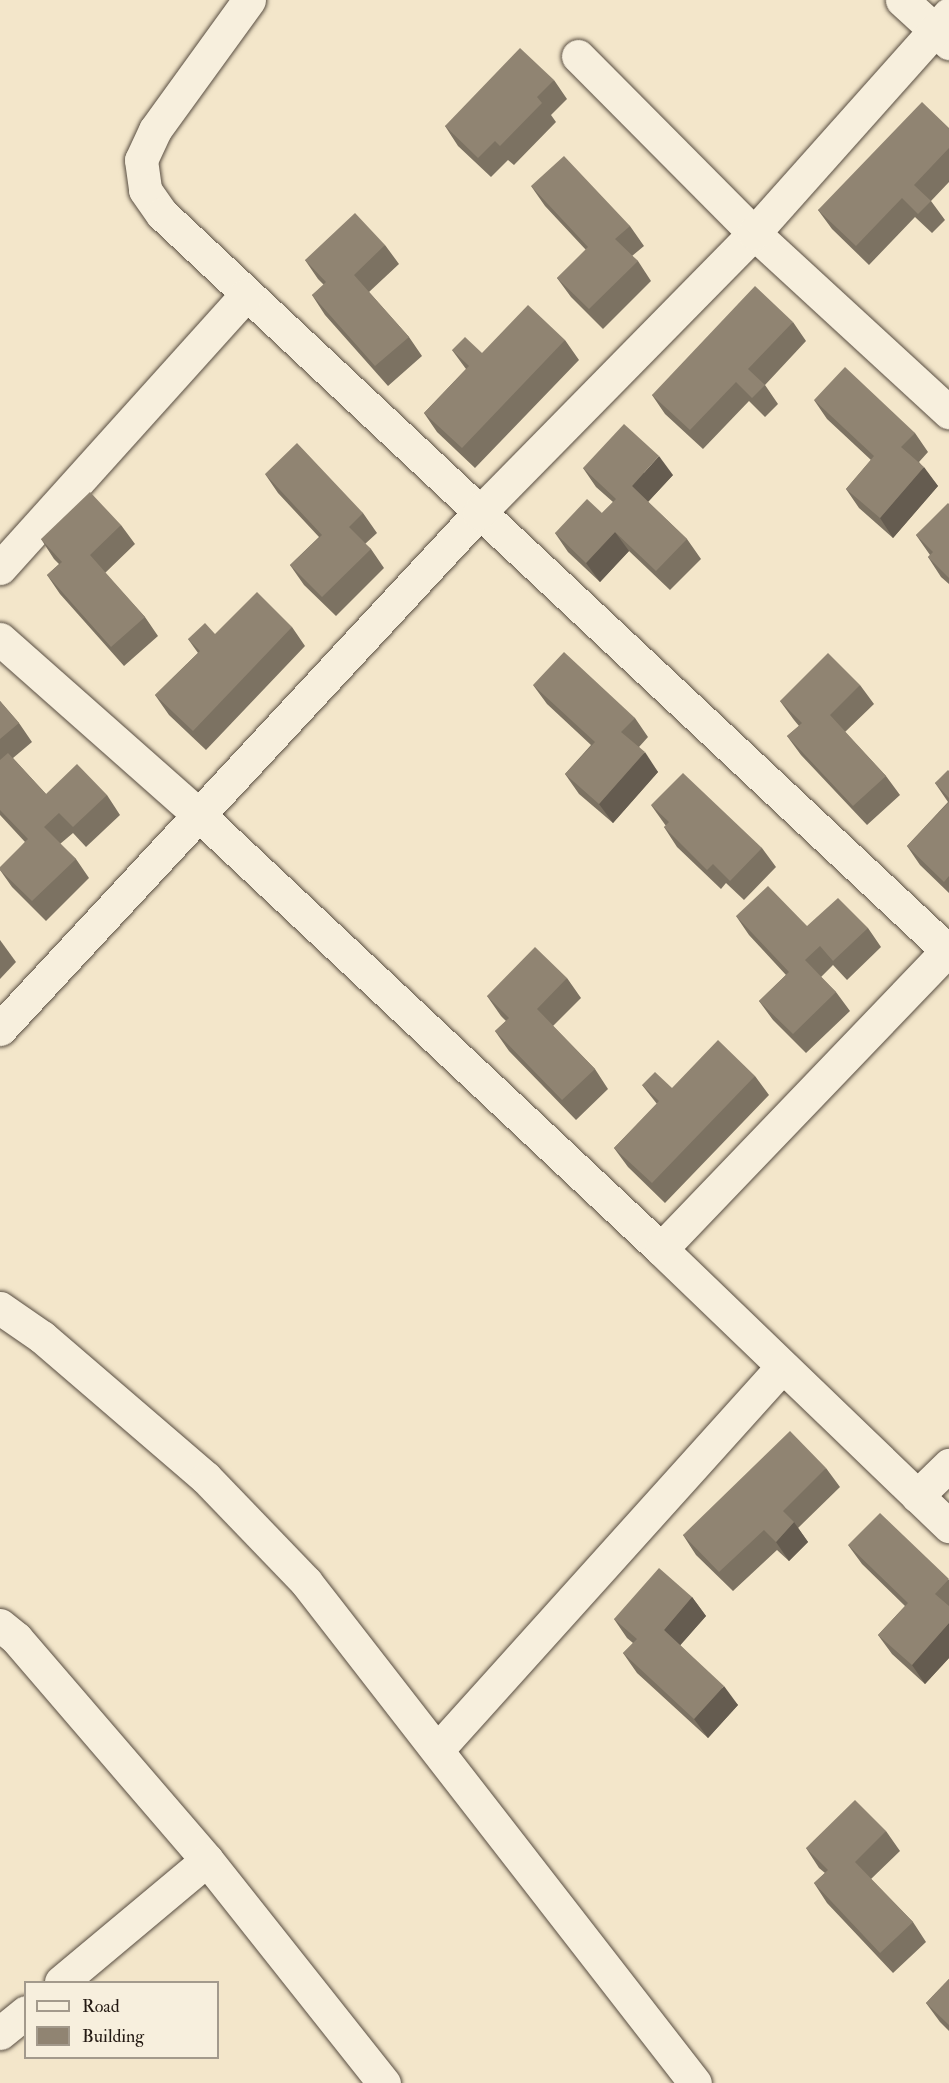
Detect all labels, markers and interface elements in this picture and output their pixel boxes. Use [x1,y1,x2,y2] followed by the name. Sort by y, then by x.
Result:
[24,1981,219,2059] legend
[82,1995,120,2018] text: Road
[82,2025,144,2048] text: Building

